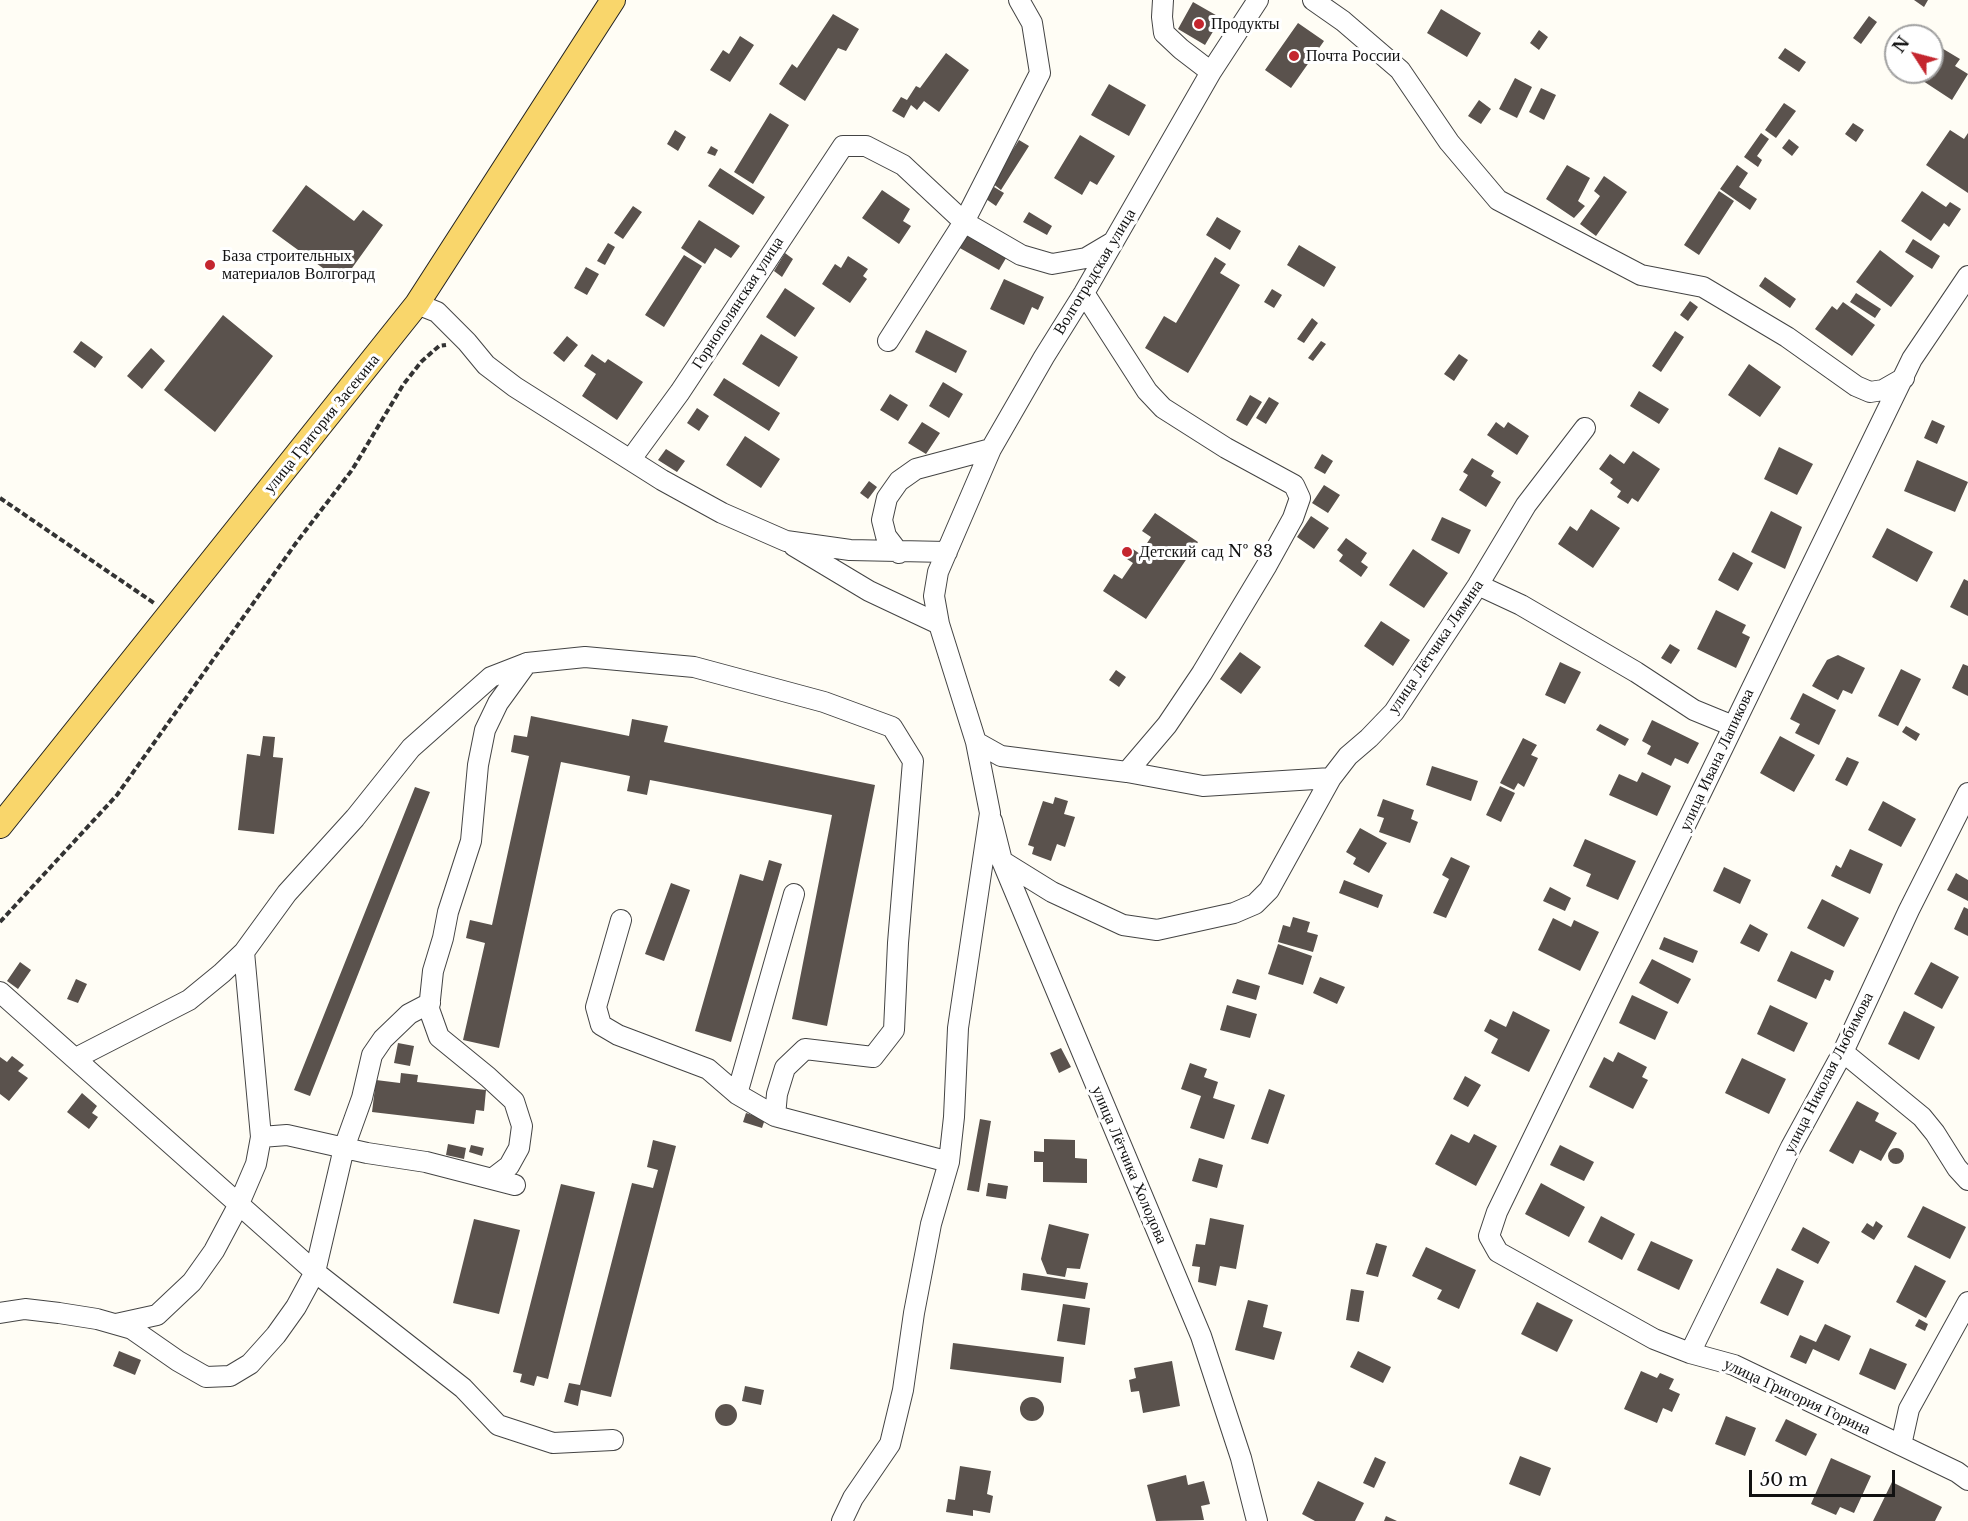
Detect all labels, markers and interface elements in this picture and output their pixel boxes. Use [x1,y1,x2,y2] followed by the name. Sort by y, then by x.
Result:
[1211,14,1280,34] place label: Продукты
[1192,17,1206,31] marker: Продукты
[1884,24,1944,84] north arrow
[1889,33,1914,57] text: N
[1306,46,1400,66] place label: Почта России
[1287,49,1301,63] marker: Почта России
[1050,206,1140,338] street label: Волгоградская улица
[688,233,788,373] street label: Горнополянская улица
[222,246,375,284] place label: База строительных материалов Волгоград
[203,258,217,272] marker: База строительных материалов Волгоград
[260,351,384,497] street label: улица Григория Засекина
[1139,542,1273,562] place label: Детский сад № 83
[1120,545,1134,559] marker: Детский сад № 83
[1384,576,1488,718] street label: улица Лётчика Лямина
[1676,686,1758,834] street label: улица Ивана Лапикова
[1780,989,1878,1157] street label: улица Николая Любимова
[1087,1083,1171,1247] street label: улица Лётчика Холодова
[1721,1355,1873,1439] street label: улица Григория Горина
[1752,1458,1898,1496] scale bar
[1760,1469,1808,1491] text: 50 m

